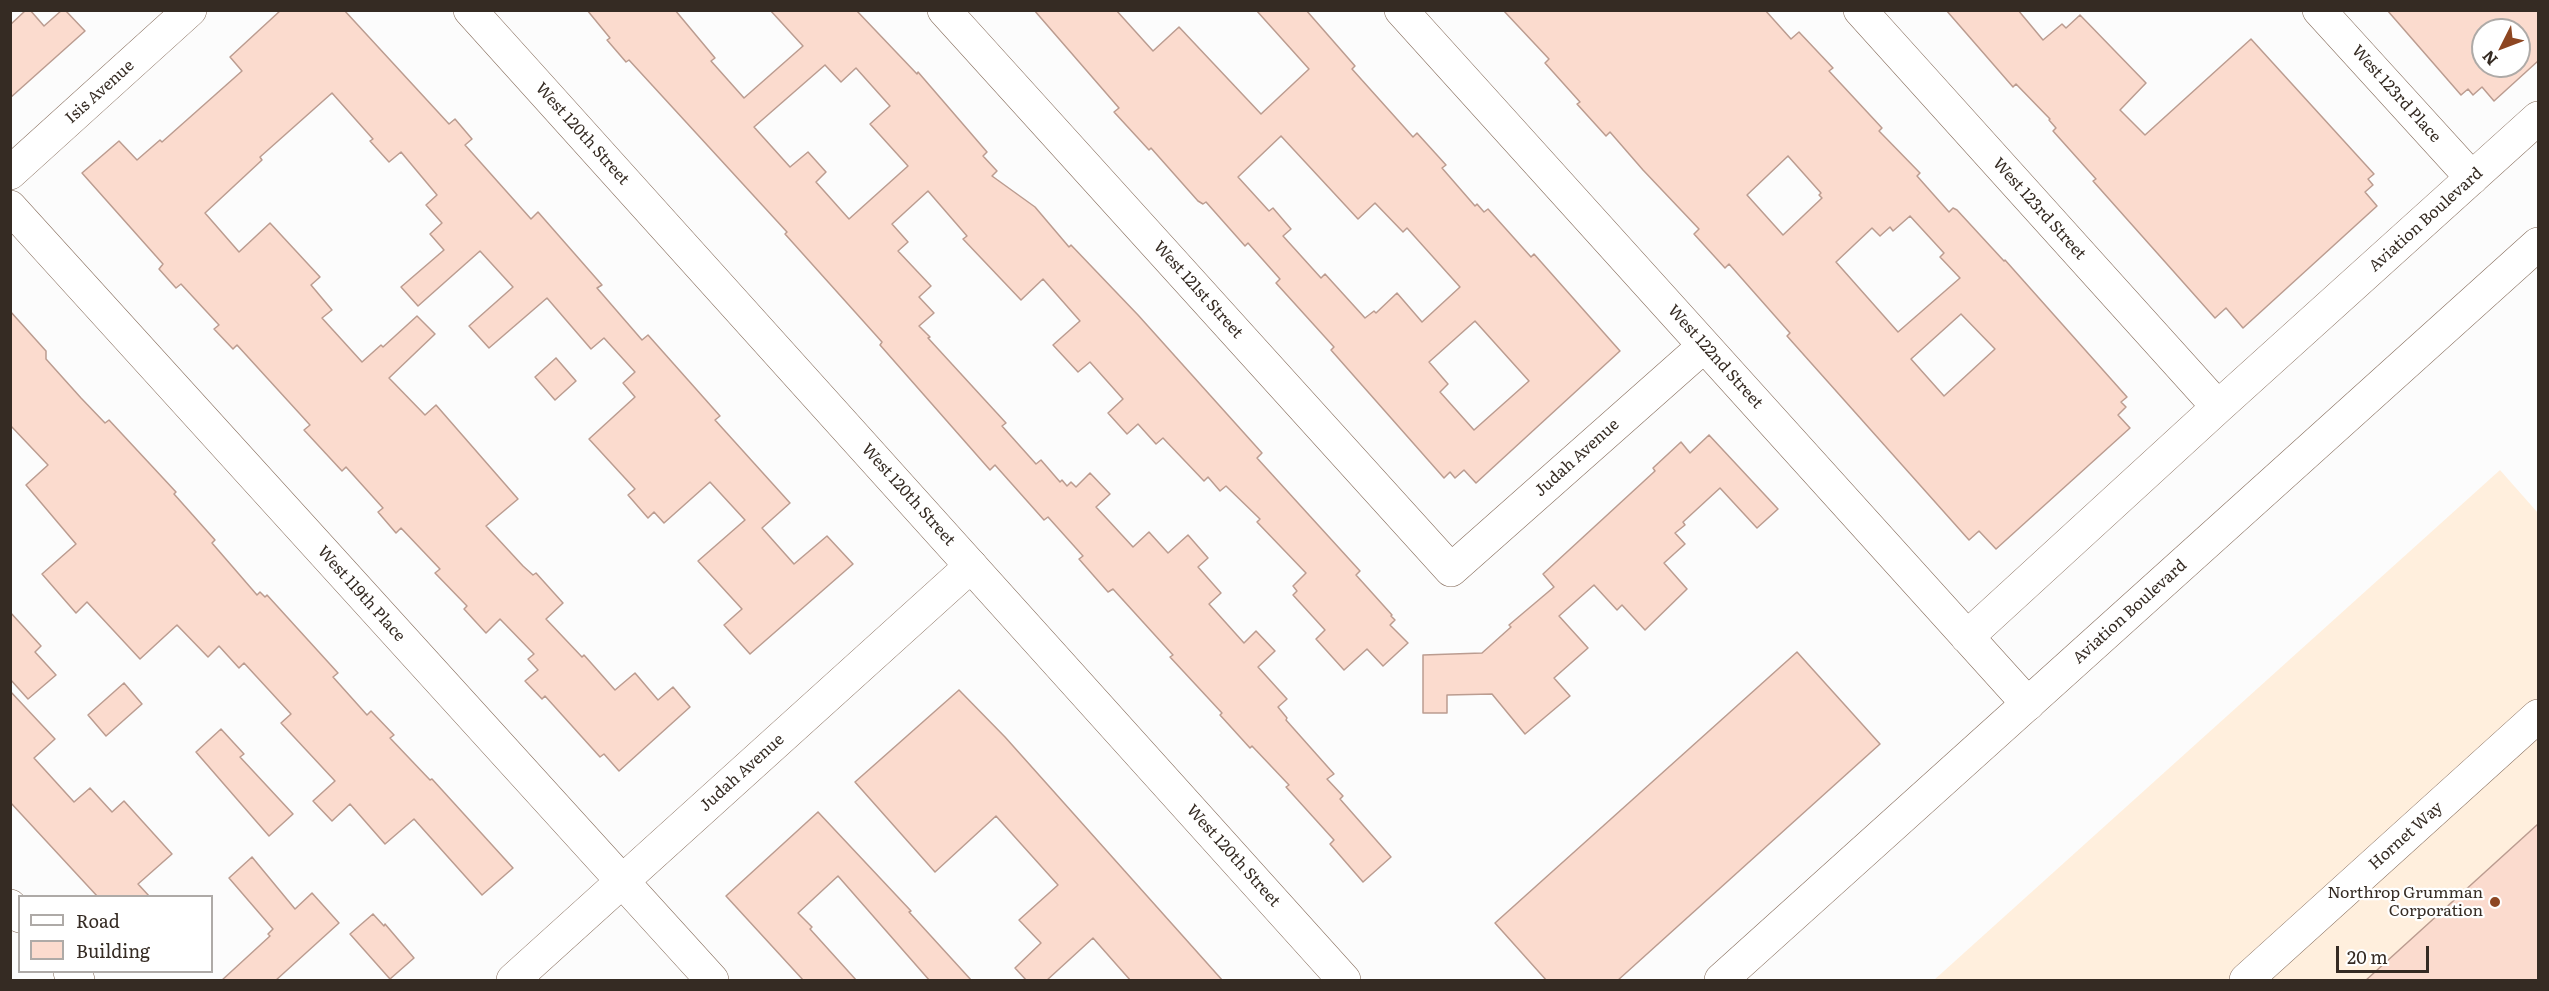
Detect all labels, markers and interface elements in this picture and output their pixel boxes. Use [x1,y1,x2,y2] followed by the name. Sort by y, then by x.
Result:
[2471,18,2531,78] north arrow
[2347,41,2445,147] street label: West 123rd Place
[2476,46,2503,72] text: N
[62,56,138,128] street label: Isis Avenue
[531,79,633,189] street label: West 120th Street
[1988,154,2090,264] street label: West 123rd Street
[2365,164,2487,276] street label: Aviation Boulevard
[1149,237,1247,343] street label: West 121st Street
[1663,301,1767,413] street label: West 122nd Street
[1531,415,1623,501] street label: Judah Avenue
[857,440,959,550] street label: West 120th Street
[313,542,409,646] street label: West 119th Place
[2069,556,2191,668] street label: Aviation Boulevard
[696,730,788,816] street label: Judah Avenue
[2365,798,2447,874] street label: Hornet Way
[1182,801,1284,911] street label: West 120th Street
[2327,883,2483,921] place label: Northrop Grumman Corporation
[18,895,213,973] legend
[2488,895,2502,909] marker: Northrop Grumman Corporation
[76,907,120,934] text: Road
[2339,934,2432,972] scale bar
[76,937,150,964] text: Building
[2347,943,2388,970] text: 20 m

